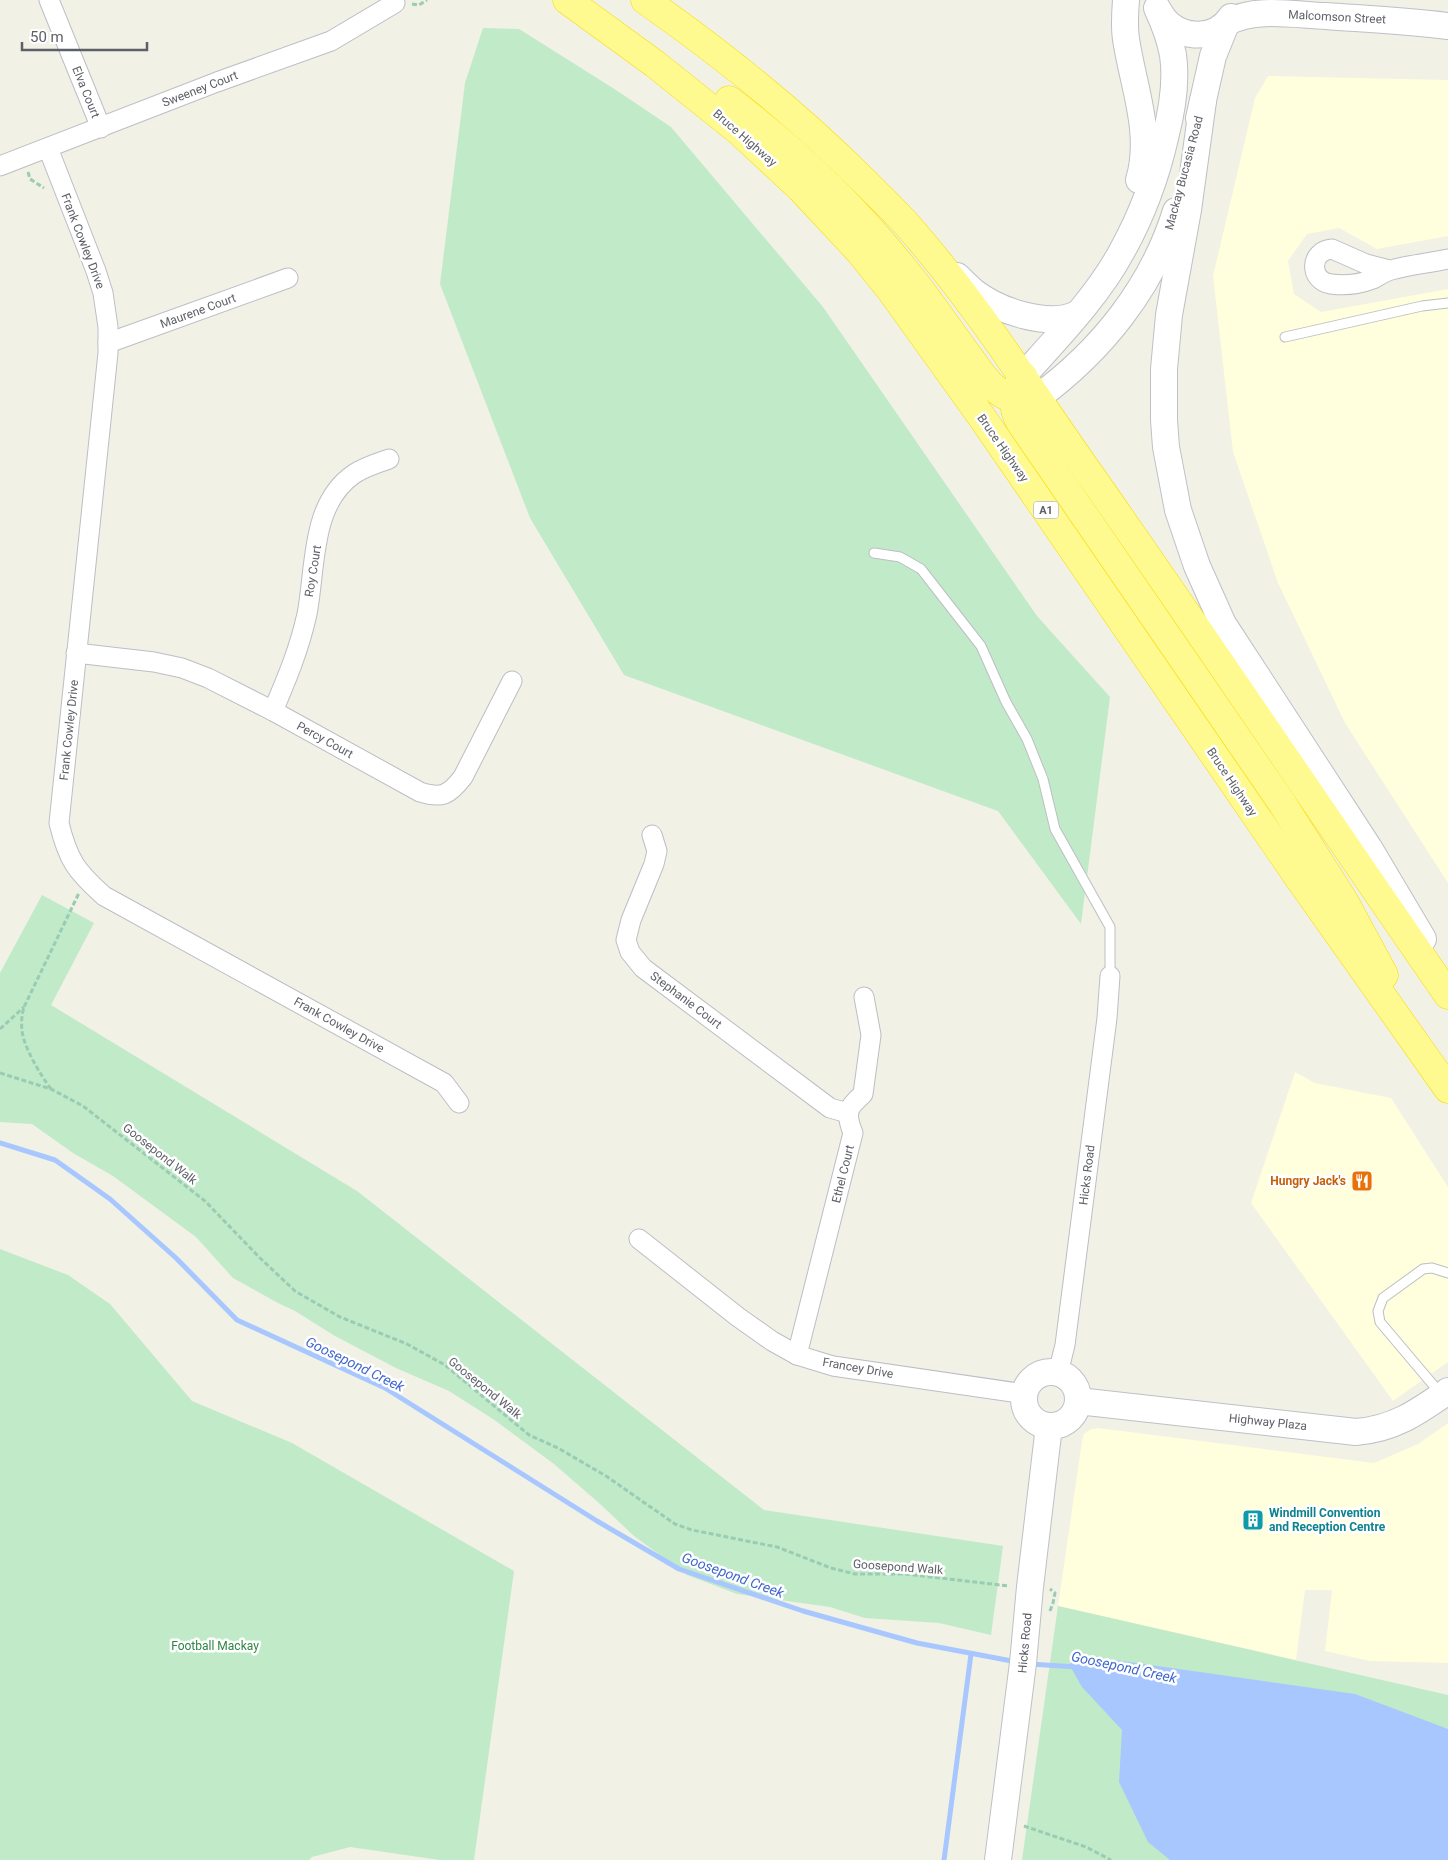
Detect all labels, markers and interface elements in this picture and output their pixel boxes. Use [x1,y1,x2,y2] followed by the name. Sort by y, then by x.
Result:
[1288,7,1386,27] street label: Malcomson Street
[22,20,148,52] scale bar
[30,28,64,46] text: 50 m
[69,64,103,120] street label: Elva Court
[160,68,240,110] street label: Sweeney Court
[710,107,780,170] street label: Bruce Highway
[1162,114,1206,232] street label: Mackay Bucasia Road
[58,191,108,291] street label: Frank Cowley Drive
[158,291,238,331] street label: Maurene Court
[974,411,1032,485] street label: Bruce Highway
[1034,502,1058,518] road number: A1
[302,544,324,598] street label: Roy Court
[57,679,81,781] street label: Frank Cowley Drive
[294,719,356,761] street label: Percy Court
[1204,745,1260,819] street label: Bruce Highway
[648,969,725,1031] street label: Stephanie Court
[291,994,387,1056] street label: Frank Cowley Drive
[120,1121,201,1188] street label: Goosepond Walk
[829,1144,857,1204] street label: Ethel Court
[1076,1144,1098,1206] street label: Hicks Road
[1350,1169,1374,1193] restaurant icon: Hungry Jack's
[1270,1174,1346,1188] place label: Hungry Jack's
[303,1333,408,1395] water label: Goosepond Creek
[445,1354,525,1422] street label: Goosepond Walk
[822,1355,894,1381] street label: Francey Drive
[1228,1411,1308,1433] street label: Highway Plaza
[1269,1506,1386,1534] place label: Windmill Convention and Reception Centre
[1241,1508,1265,1532] building icon: Windmill Convention and Reception Centre
[680,1549,787,1601] water label: Goosepond Creek
[852,1557,944,1577] street label: Goosepond Walk
[1015,1612,1035,1674] street label: Hicks Road
[171,1639,259,1653] park label: Football Mackay
[1070,1648,1179,1686] water label: Goosepond Creek

